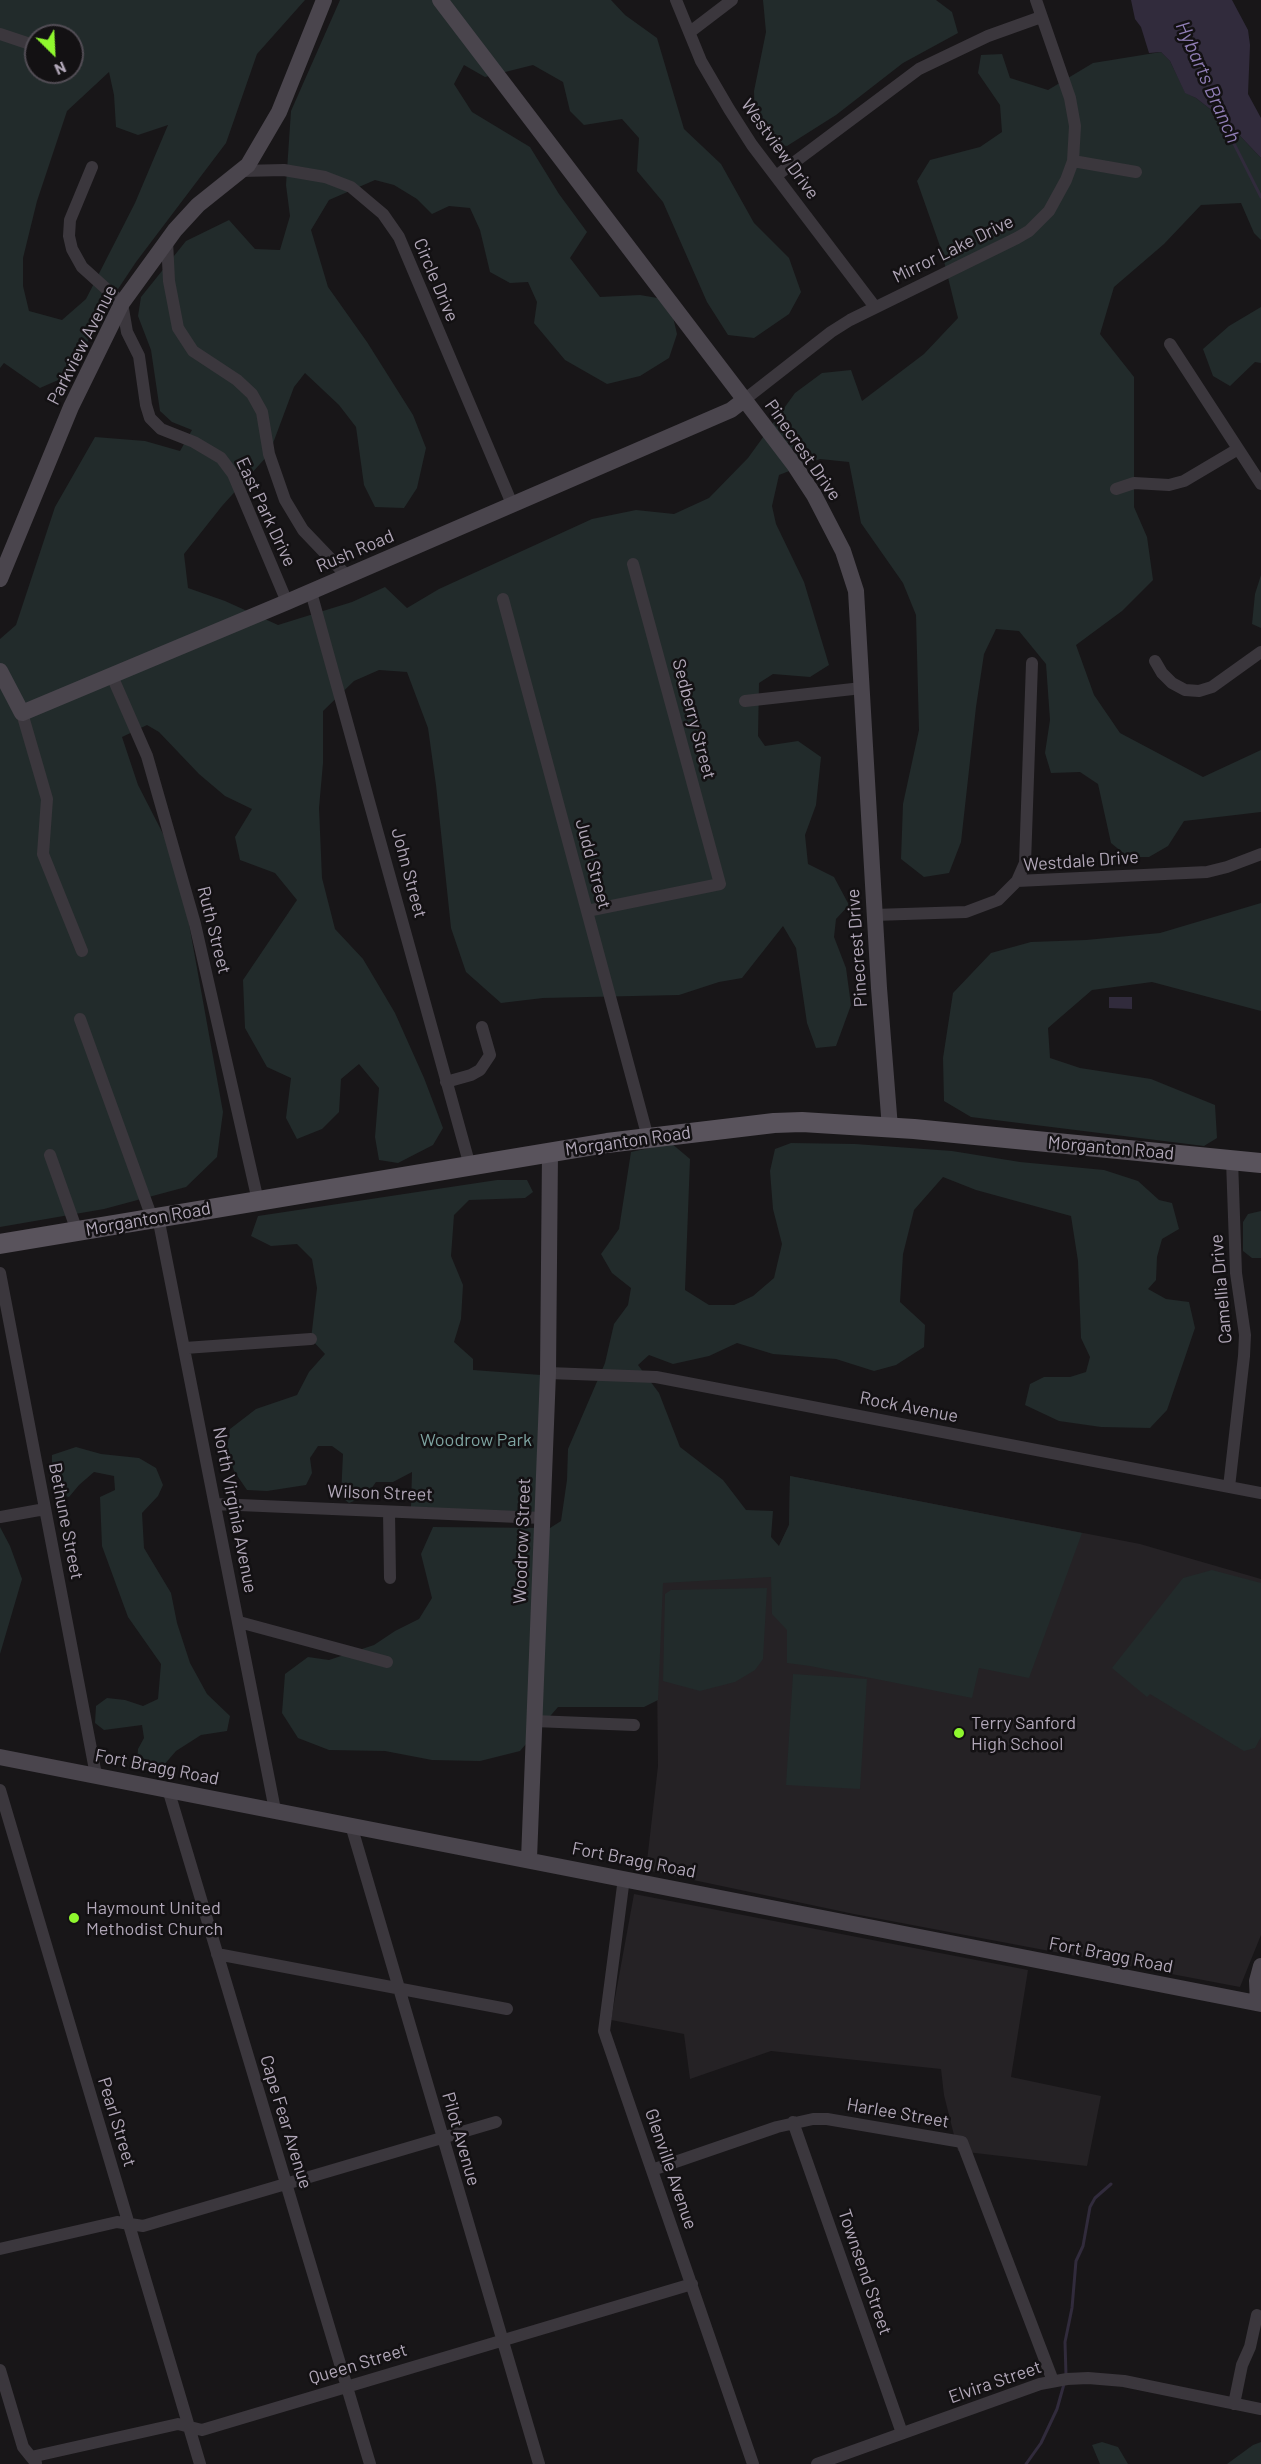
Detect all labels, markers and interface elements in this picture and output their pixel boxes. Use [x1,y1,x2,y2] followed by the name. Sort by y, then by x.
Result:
[1170,17,1246,147] water label: Hybarts Branch
[24,24,84,84] north arrow
[52,58,69,80] text: N
[736,95,824,203] street label: Westview Drive
[889,210,1017,288] street label: Mirror Lake Drive
[409,235,463,325] street label: Circle Drive
[42,281,122,409] street label: Parkview Avenue
[760,395,846,505] street label: Pinecrest Drive
[231,454,301,570] street label: East Park Drive
[313,525,397,577] street label: Rush Road
[668,656,720,782] street label: Sedberry Street
[571,817,615,911] street label: Judd Street
[387,826,431,920] street label: John Street
[1023,846,1139,876] street label: Westdale Drive
[193,884,235,976] street label: Ruth Street
[842,888,872,1008] street label: Pinecrest Drive
[564,1121,692,1161] street label: Morganton Road
[1047,1132,1175,1164] street label: Morganton Road
[84,1197,212,1241] street label: Morganton Road
[1205,1233,1237,1345] street label: Camellia Drive
[858,1387,960,1427] street label: Rock Avenue
[208,1425,262,1595] street label: North Virginia Avenue
[420,1429,532,1451] park label: Woodrow Park
[44,1461,88,1581] street label: Bethune Street
[509,1478,535,1604] street label: Woodrow Street
[327,1480,433,1506] street label: Wilson Street
[971,1712,1076,1754] place label: Terry Sanford High School
[952,1726,966,1740] marker: Terry Sanford High School
[93,1744,221,1790] street label: Fort Bragg Road
[570,1837,698,1883] street label: Fort Bragg Road
[86,1897,223,1940] place label: Haymount United Methodist Church
[67,1911,81,1925] marker: Haymount United Methodist Church
[1047,1932,1175,1978] street label: Fort Bragg Road
[255,2053,317,2191] street label: Cape Fear Avenue
[93,2075,141,2169] street label: Pearl Street
[437,2090,485,2188] street label: Pilot Avenue
[845,2093,951,2133] street label: Harlee Street
[640,2106,702,2232] street label: Glenville Avenue
[833,2206,897,2338] street label: Townsend Street
[306,2339,410,2389] street label: Queen Street
[946,2356,1044,2408] street label: Elvira Street

